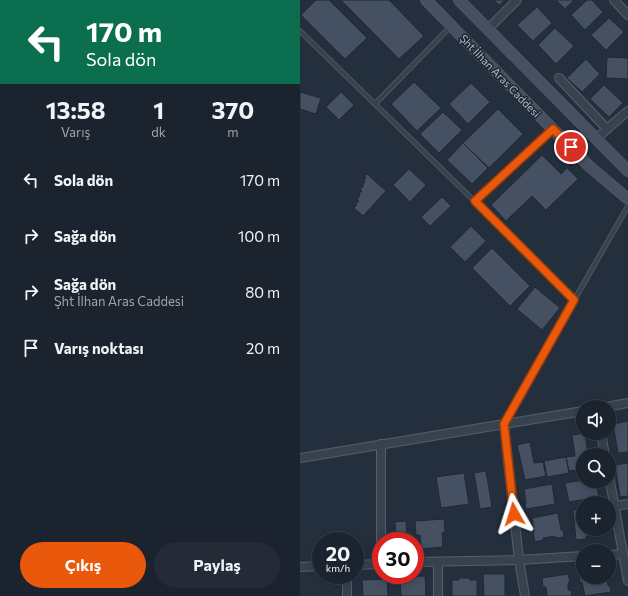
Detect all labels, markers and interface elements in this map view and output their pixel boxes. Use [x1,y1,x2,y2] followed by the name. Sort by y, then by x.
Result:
[86,14,162,48] text: 170 m
[20,16,72,68] icon: left
[457,31,544,120] street label: Şht İlhan Aras Caddesi
[86,48,156,70] text: Sola dön
[46,95,106,124] text: 13:58
[153,95,164,124] text: 1
[212,95,254,124] text: 370
[61,124,90,140] text: Varış
[151,124,166,140] text: dk
[227,124,239,140] text: m
[554,130,588,164] pin
[560,136,582,158] icon: arrive
[20,169,42,191] icon: left
[54,171,113,189] text: Sola dön
[240,171,280,189] text: 170 m
[20,225,42,247] icon: right
[54,227,116,245] text: Sağa dön
[238,227,280,245] text: 100 m
[54,275,116,293] text: Sağa dön
[20,281,42,303] icon: right
[245,283,280,301] text: 80 m
[54,293,184,309] text: Şht İlhan Aras Caddesi
[20,337,42,359] icon: arrive
[54,339,144,357] text: Varış noktası
[246,339,280,357] text: 20 m
[576,400,616,584] map controls
[576,400,616,440] button: sound
[576,448,616,488] button: search
[493,493,535,535] position arrow
[576,496,616,536] button: +
[372,532,424,584] speed limit sign: 30
[326,541,350,565] text: 20
[20,542,146,588] button: Çıkış
[154,542,280,588] button: Paylaş
[576,544,616,584] button: −
[326,562,350,574] text: km/h

